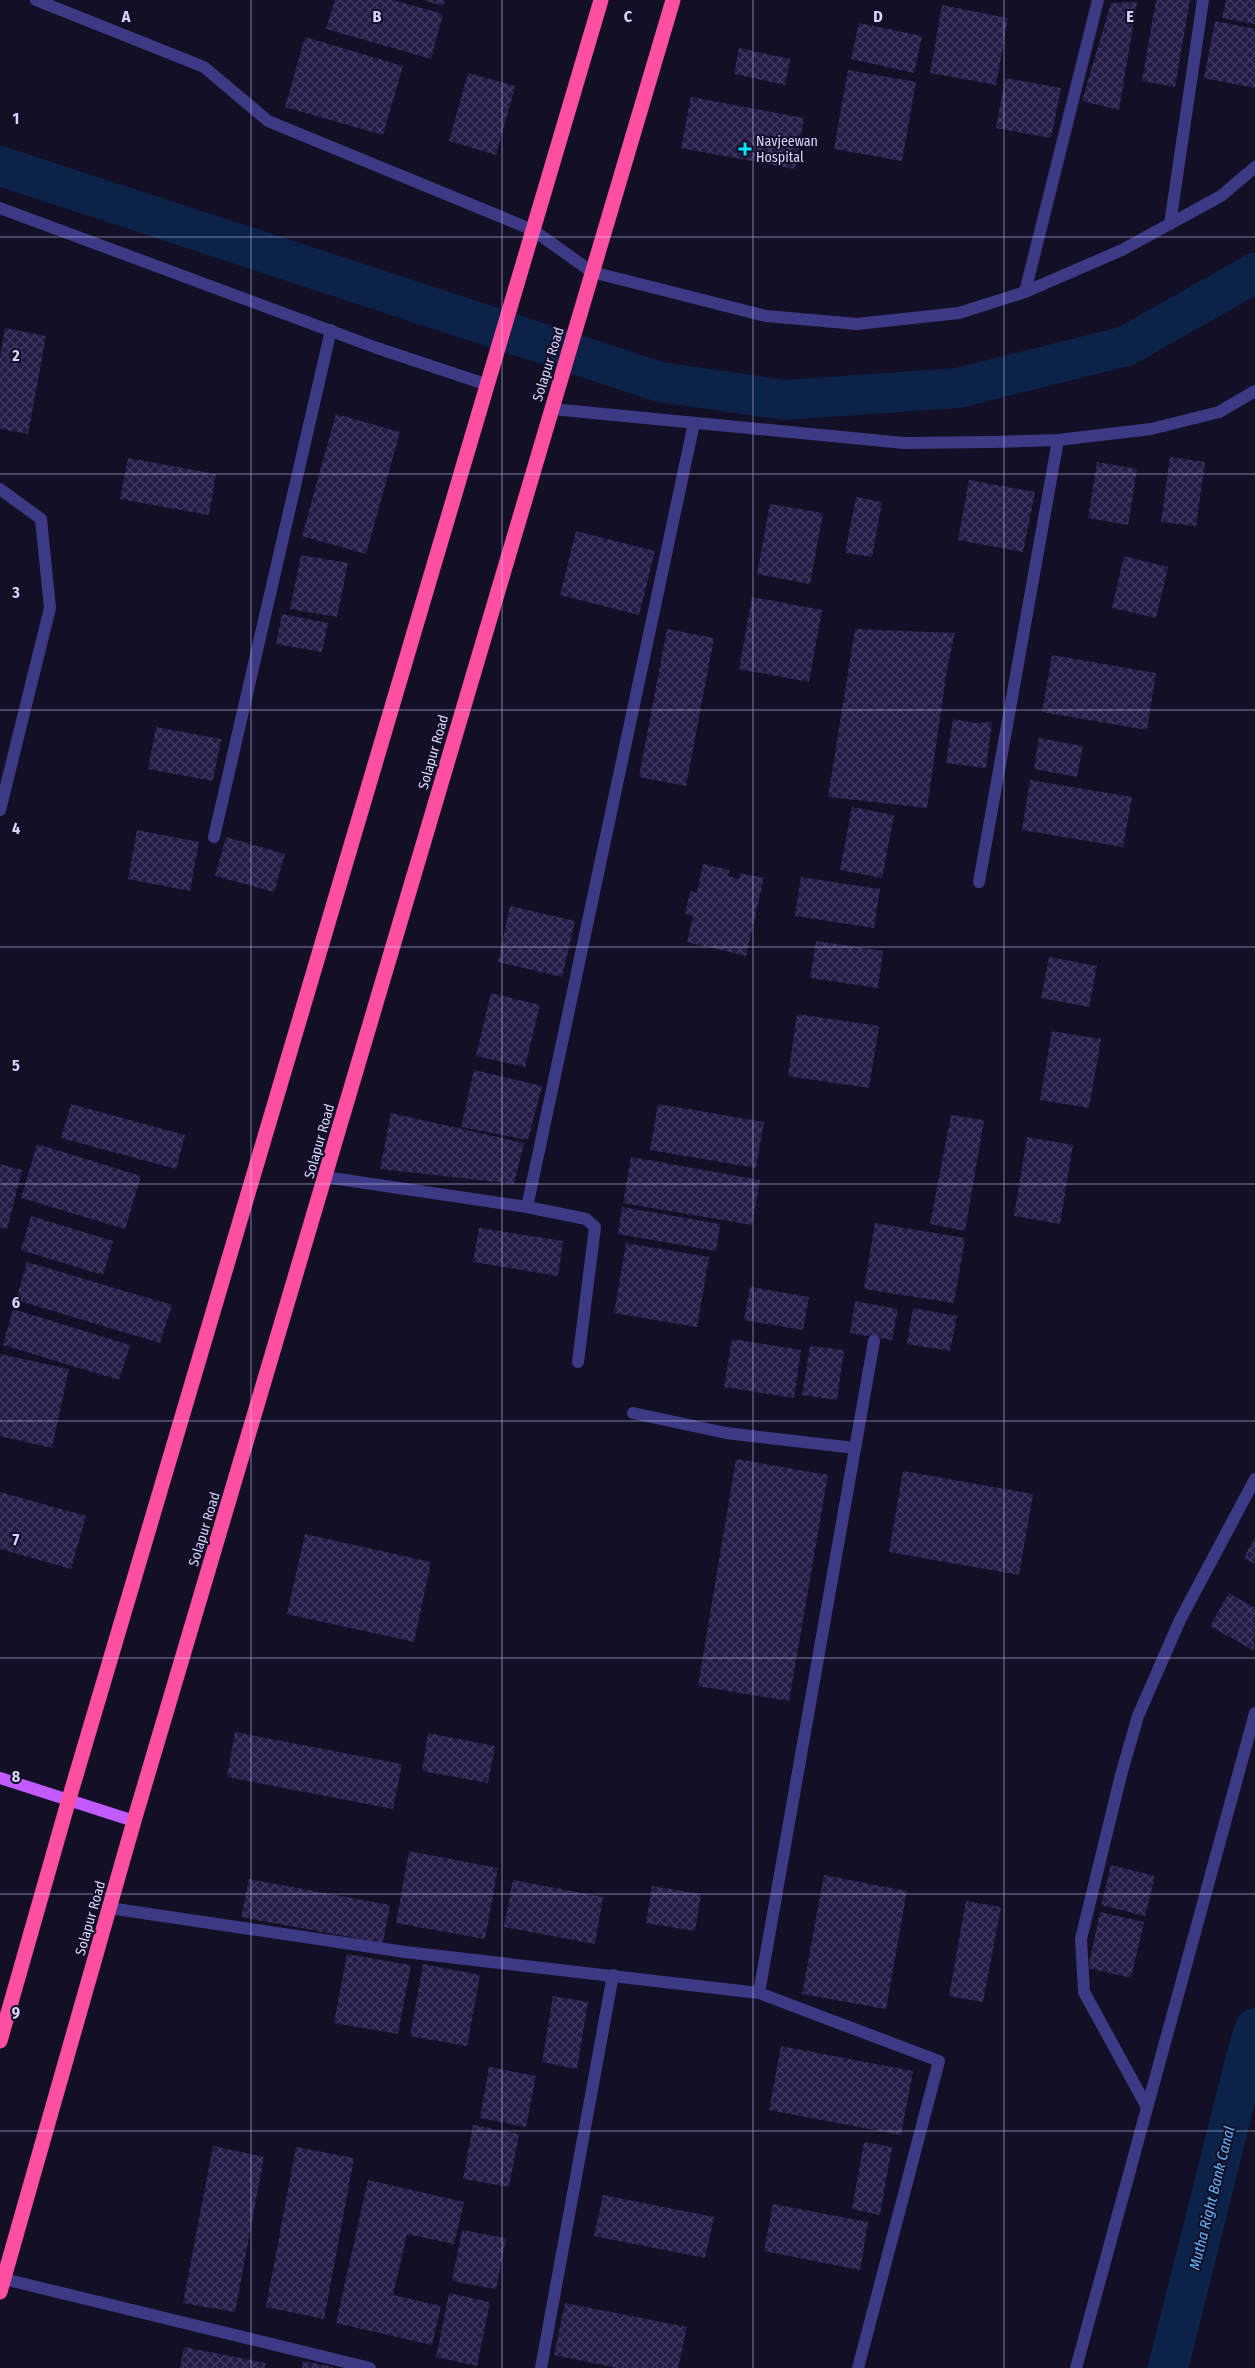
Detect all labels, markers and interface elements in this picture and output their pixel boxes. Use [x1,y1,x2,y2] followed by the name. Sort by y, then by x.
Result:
[121,7,131,26] text: A
[373,7,382,26] text: B
[624,7,633,26] text: C
[873,7,883,26] text: D
[1126,7,1134,26] text: E
[13,109,19,128] text: 1
[756,133,818,166] place label: Navjeewan Hospital
[738,142,752,156] marker: Navjeewan Hospital
[529,325,568,403] street label: Solapur Road
[11,346,20,365] text: 2
[11,583,20,602] text: 3
[415,713,452,791] street label: Solapur Road
[12,819,20,838] text: 4
[12,1056,20,1075] text: 5
[301,1102,338,1180] street label: Solapur Road
[12,1293,20,1312] text: 6
[185,1490,224,1568] street label: Solapur Road
[13,1530,20,1549] text: 7
[12,1767,21,1786] text: 8
[72,1879,109,1957] street label: Solapur Road
[12,2003,20,2022] text: 9
[1185,2124,1239,2272] water label: Mutha Right Bank Canal

